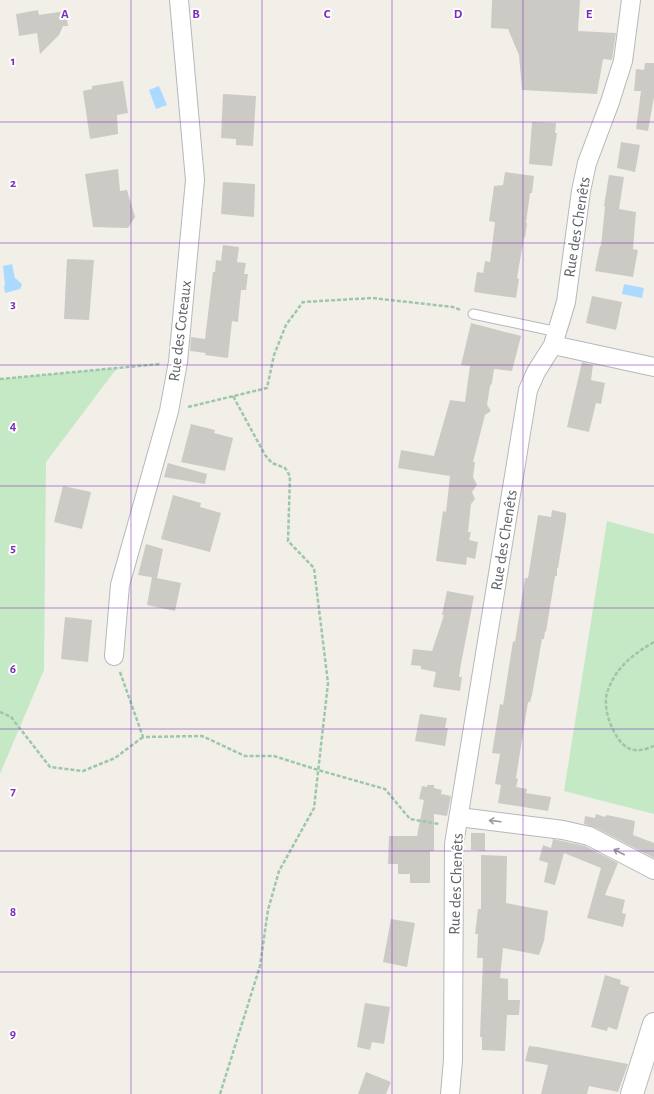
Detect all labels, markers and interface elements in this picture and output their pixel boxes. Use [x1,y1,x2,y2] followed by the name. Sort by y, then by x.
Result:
[61,8,69,21] text: A
[192,8,200,21] text: B
[324,8,331,21] text: C
[454,8,463,21] text: D
[586,8,593,21] text: E
[11,55,15,68] text: 1
[561,175,593,278] street label: Rue des Chenêts
[10,177,16,190] text: 2
[166,280,194,382] street label: Rue des Coteaux
[10,298,16,311] text: 3
[10,420,17,433] text: 4
[488,488,520,591] street label: Rue des Chenêts
[10,542,16,555] text: 5
[10,663,16,676] text: 6
[10,785,16,798] text: 7
[489,817,502,825] one-way arrow
[446,833,466,935] street label: Rue des Chenêts
[614,848,626,855] one-way arrow
[10,906,16,919] text: 8
[10,1028,16,1041] text: 9

